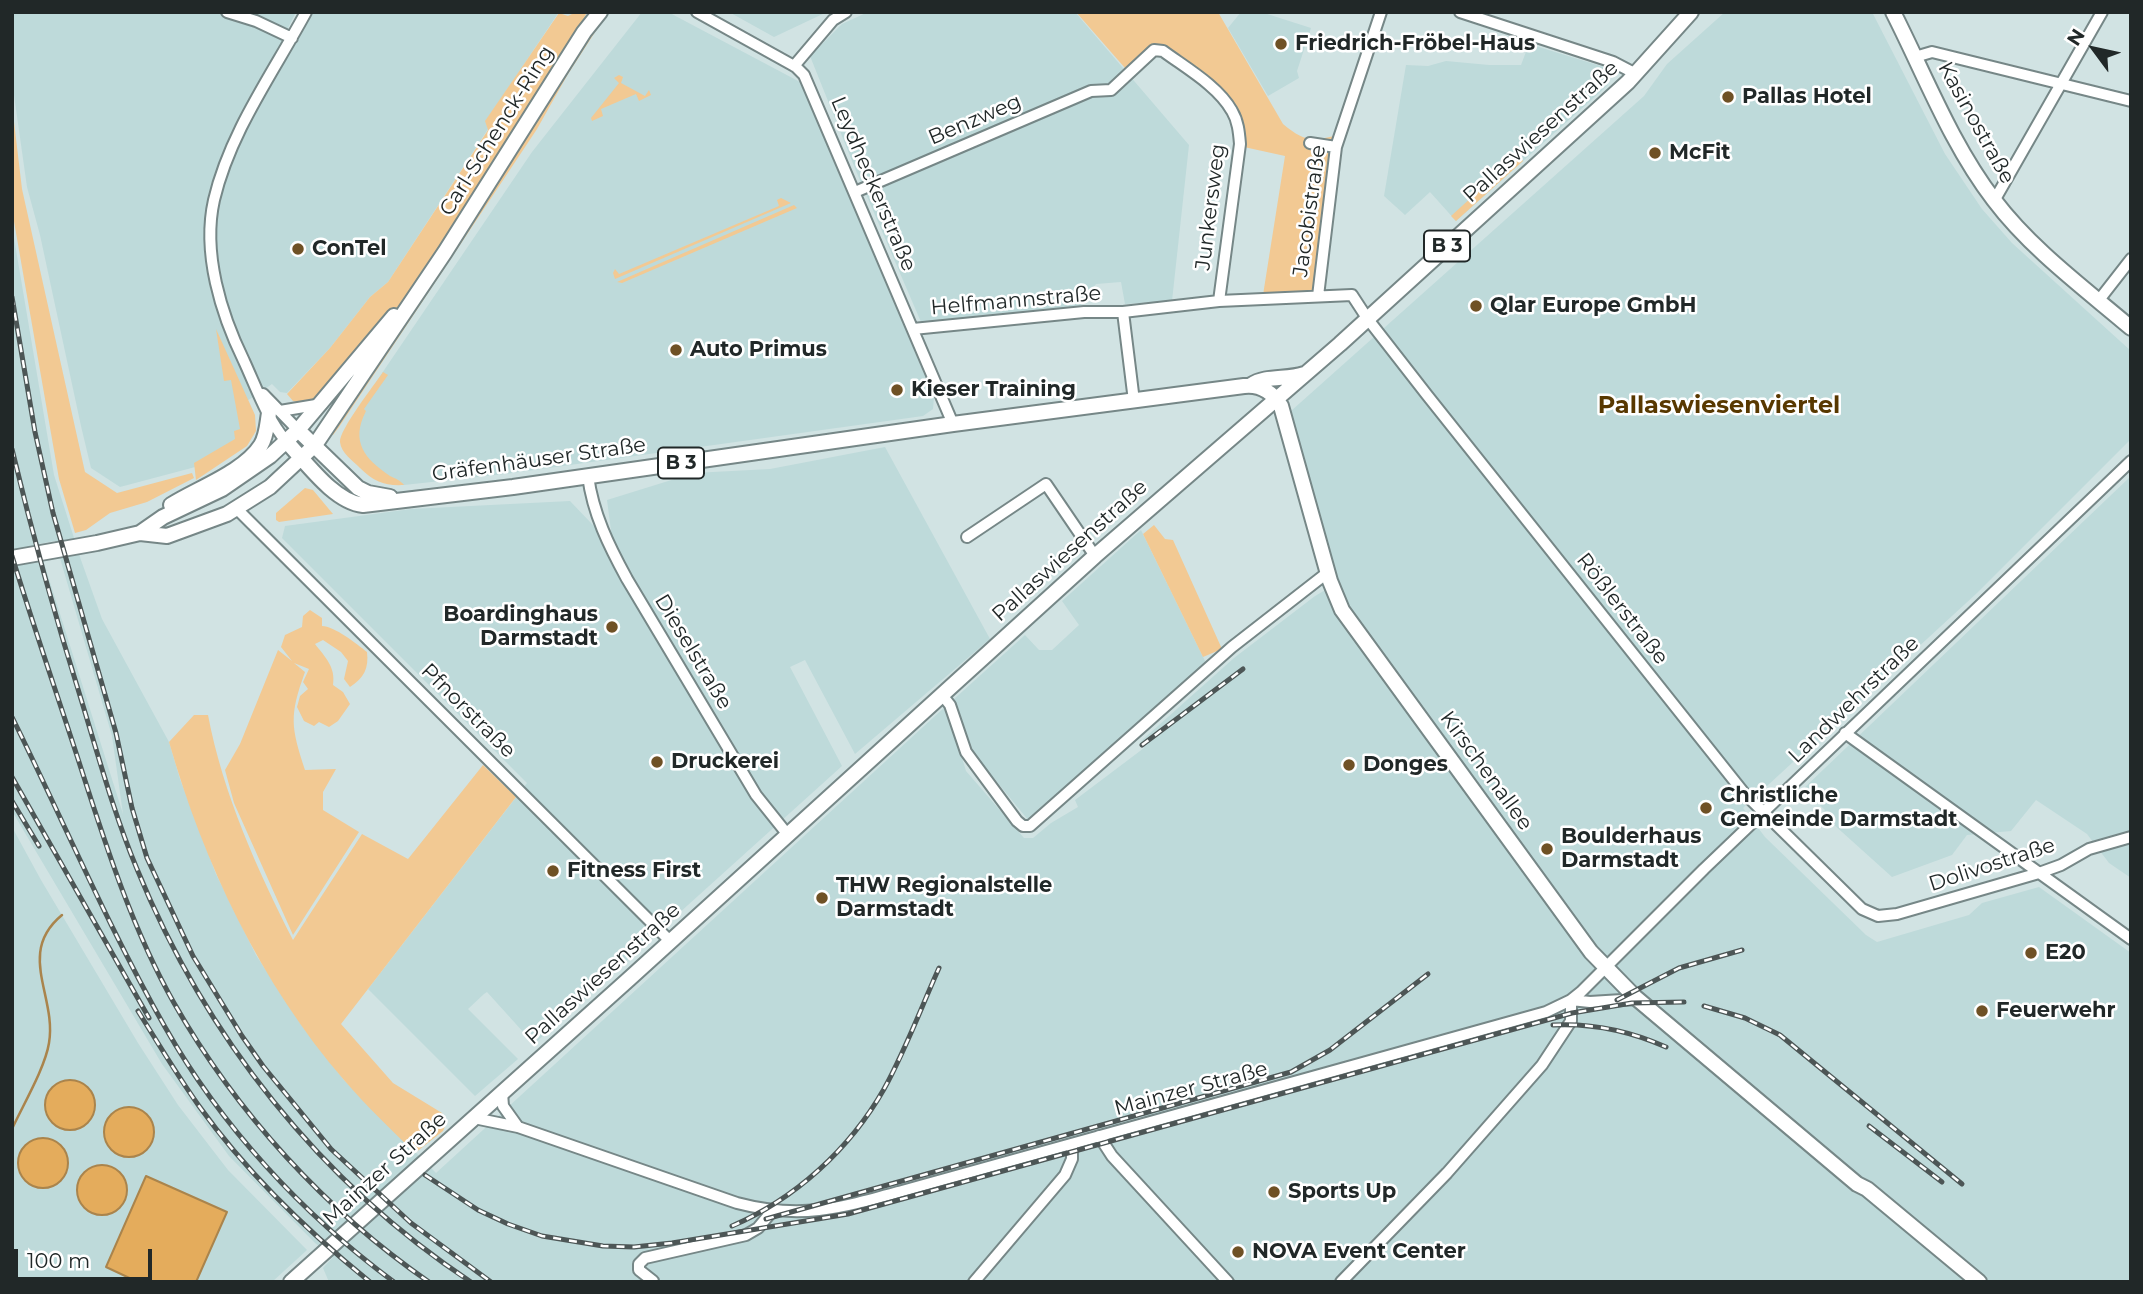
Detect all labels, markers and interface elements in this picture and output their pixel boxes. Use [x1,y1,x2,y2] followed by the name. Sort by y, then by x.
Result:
[2059,14,2129,84] north arrow
[2062,25,2090,50] text: N
[1295,31,1535,57] place label: Friedrich-Fröbel-Haus
[1273,36,1289,52] marker: Friedrich-Fröbel-Haus
[435,41,559,221] street label: Carl-Schenck-Ring
[1458,56,1624,208] street label: Pallaswiesenstraße
[1932,58,2020,188] street label: Kasinostraße
[1742,84,1872,110] place label: Pallas Hotel
[925,89,1025,151] street label: Benzweg
[1720,89,1736,105] marker: Pallas Hotel
[825,93,921,275] street label: Leydheckerstraße
[1669,140,1730,166] place label: McFit
[1191,142,1231,272] street label: Junkersweg
[1288,143,1332,279] street label: Jacobistraße
[1647,145,1663,161] marker: McFit
[1424,230,1470,262] road number: B 3
[312,236,386,262] place label: ConTel
[290,241,306,257] marker: ConTel
[930,281,1102,321] street label: Helfmannstraße
[1490,293,1696,319] place label: Qlar Europe GmbH
[1468,298,1484,314] marker: Qlar Europe GmbH
[690,337,827,363] place label: Auto Primus
[668,342,684,358] marker: Auto Primus
[911,377,1076,403] place label: Kieser Training
[889,382,905,398] marker: Kieser Training
[1598,392,1840,420] district label: Pallaswiesenviertel
[430,433,648,487] street label: Gräfenhäuser Straße
[658,447,704,478] road number: B 3
[987,475,1153,627] street label: Pallaswiesenstraße
[1571,548,1673,670] street label: Rößlerstraße
[649,590,737,714] street label: Dieselstraße
[443,602,598,652] place label: Boardinghaus Darmstadt
[604,619,620,635] marker: Boardinghaus Darmstadt
[1783,631,1925,769] street label: Landwehrstraße
[415,658,521,764] street label: Pfnorstraße
[1434,707,1538,835] street label: Kirschenallee
[671,749,779,775] place label: Druckerei
[1363,752,1448,778] place label: Donges
[649,754,665,770] marker: Druckerei
[1341,757,1357,773] marker: Donges
[1720,783,1957,833] place label: Christliche Gemeinde Darmstadt
[1698,800,1714,816] marker: Christliche Gemeinde Darmstadt
[1561,824,1701,874] place label: Boulderhaus Darmstadt
[1926,833,2058,897] street label: Dolivostraße
[1539,841,1555,857] marker: Boulderhaus Darmstadt
[567,858,701,884] place label: Fitness First
[545,863,561,879] marker: Fitness First
[836,873,1052,923] place label: THW Regionalstelle Darmstadt
[814,890,830,906] marker: THW Regionalstelle Darmstadt
[520,898,686,1050] street label: Pallaswiesenstraße
[2045,940,2086,966] place label: E20
[2023,945,2039,961] marker: E20
[1996,998,2116,1024] place label: Feuerwehr
[1974,1003,1990,1019] marker: Feuerwehr
[1112,1056,1270,1122] street label: Mainzer Straße
[318,1107,452,1231] street label: Mainzer Straße
[1288,1179,1396,1205] place label: Sports Up
[1266,1184,1282,1200] marker: Sports Up
[18,1234,156,1278] scale bar
[1252,1239,1466,1265] place label: NOVA Event Center
[1230,1244,1246,1260] marker: NOVA Event Center
[27,1248,90,1273] text: 100 m

